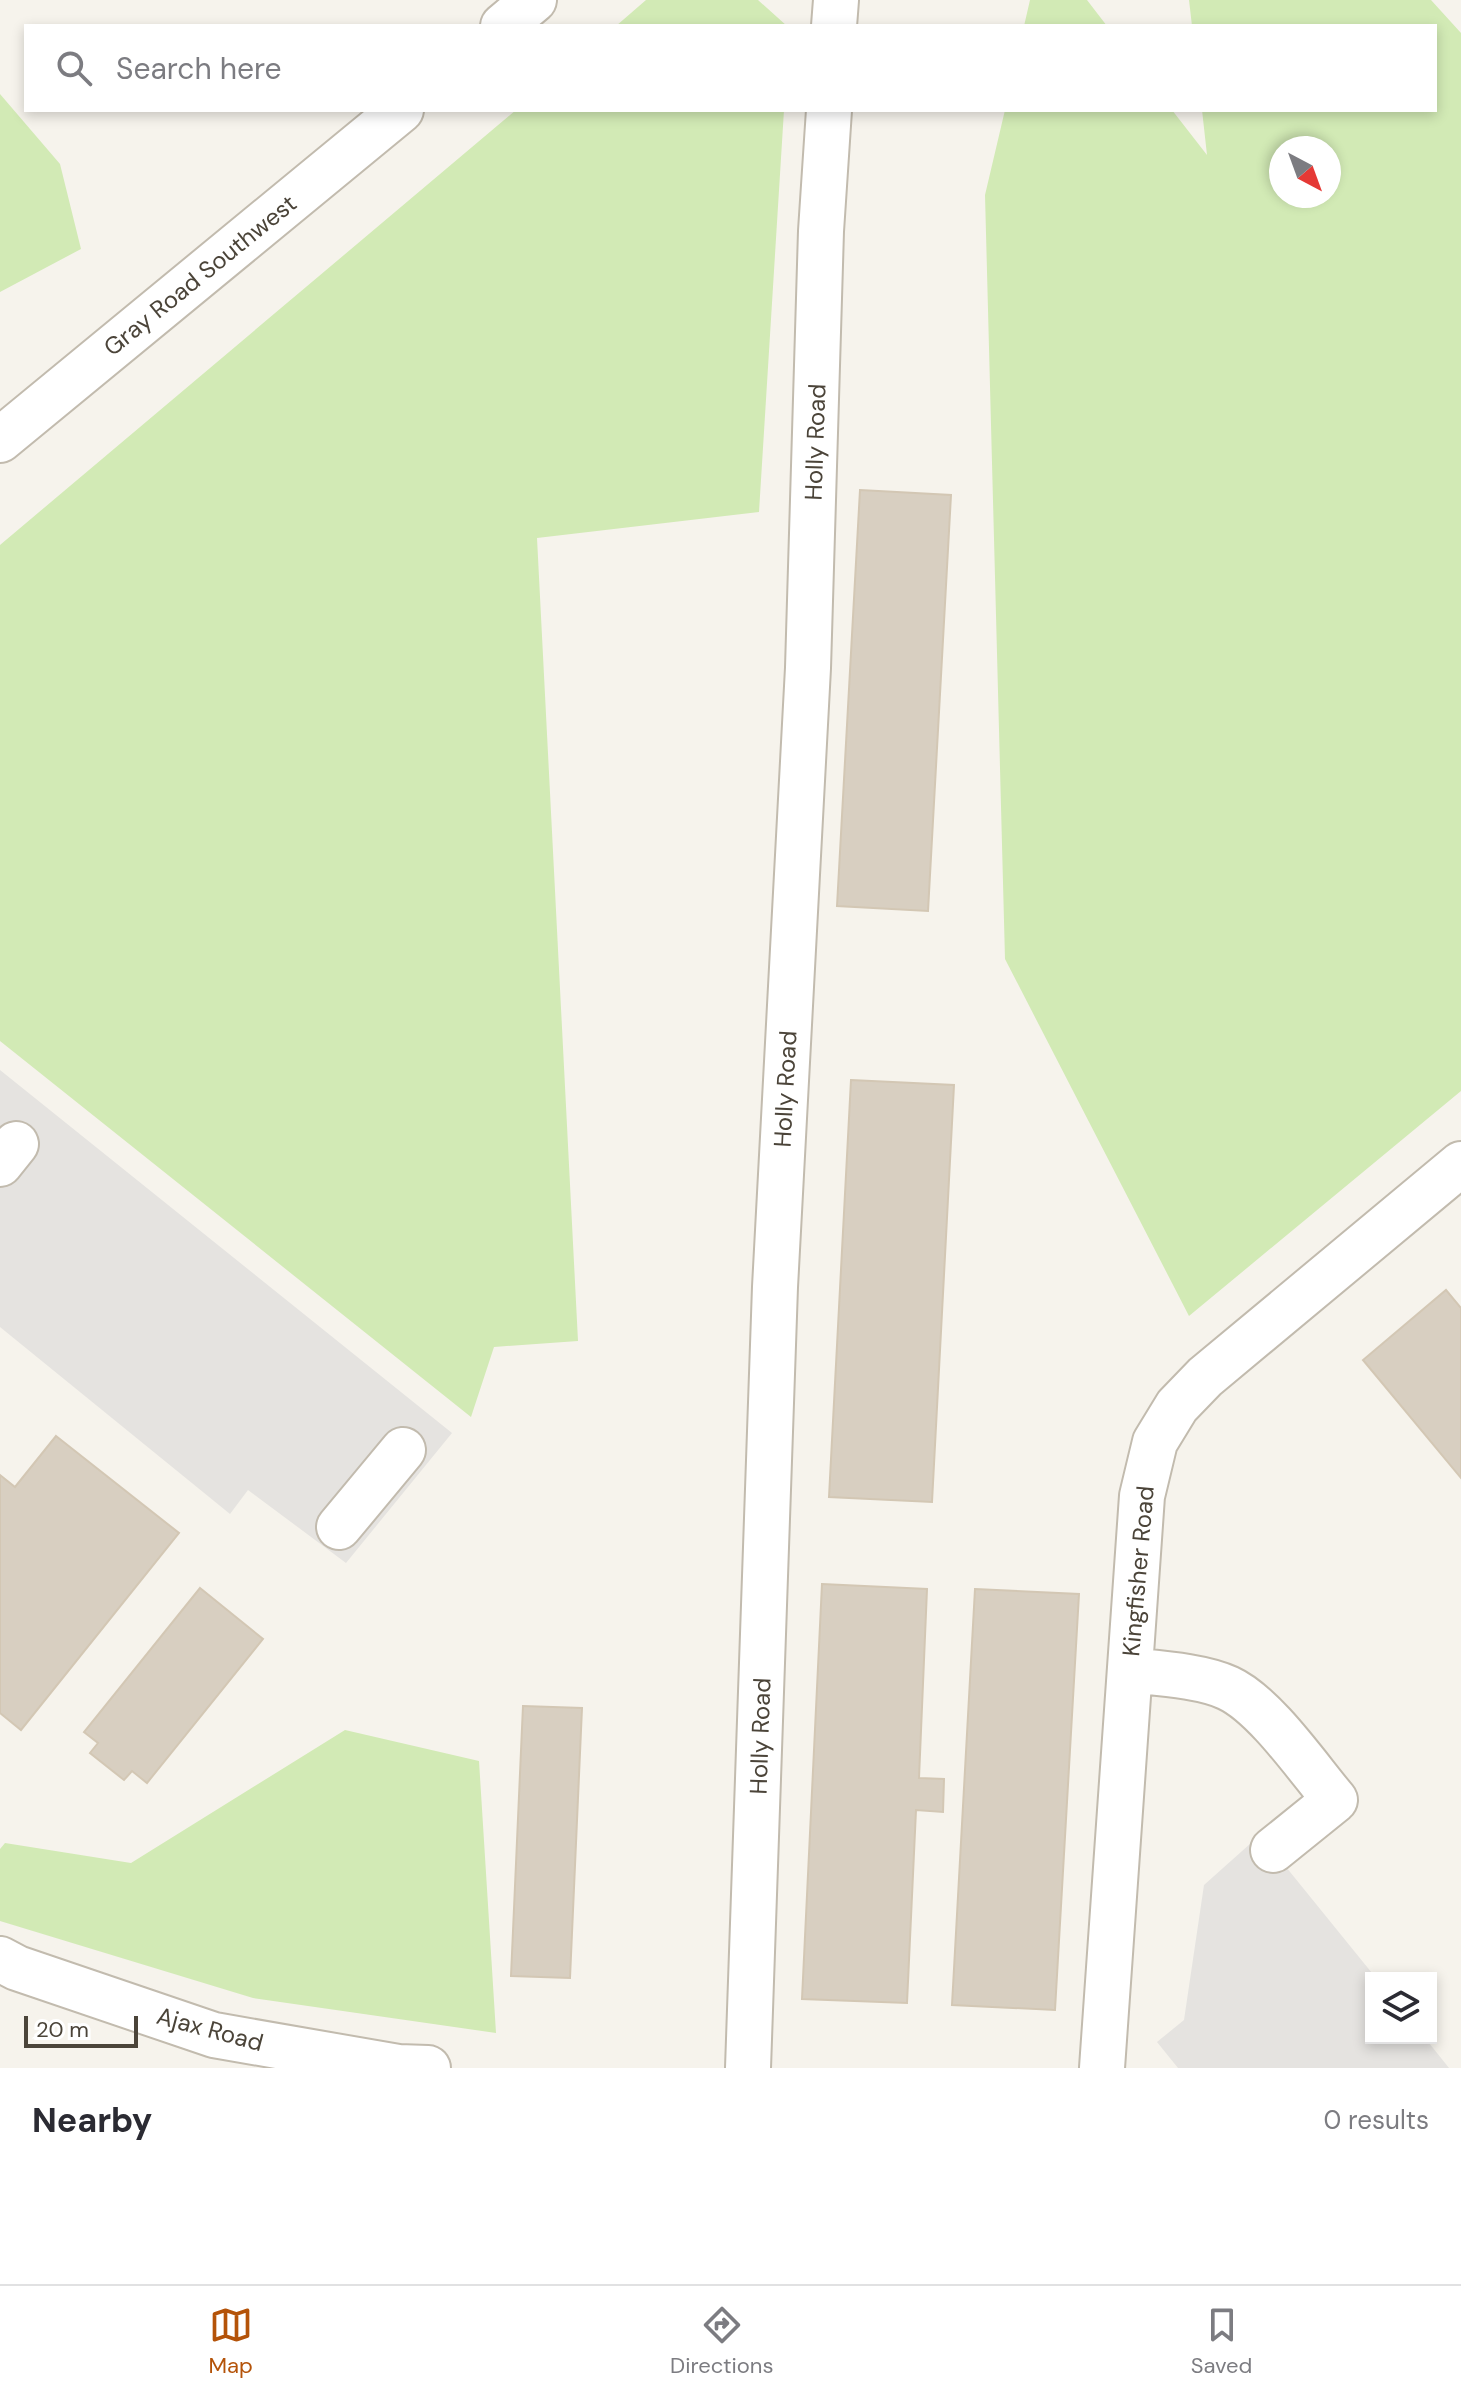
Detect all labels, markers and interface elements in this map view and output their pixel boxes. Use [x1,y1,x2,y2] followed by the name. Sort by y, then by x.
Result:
[24,24,1437,112] search box
[52,46,96,90] icon: search
[116,49,282,88] text: Search here
[1269,136,1341,208] north arrow
[97,188,303,362] street label: Gray Road Southwest
[797,383,833,501] street label: Holly Road
[766,1030,804,1148] street label: Holly Road
[1115,1484,1161,1658] street label: Kingfisher Road
[742,1677,778,1795] street label: Holly Road
[1365,1972,1437,2044] map controls
[1365,1972,1437,2044] button: layers
[153,2000,267,2058] street label: Ajax Road
[24,2012,138,2048] scale bar
[36,2015,89,2044] text: 20 m
[32,2098,152,2143] text: Nearby
[1323,2103,1429,2137] text: 0 results
[209,2303,253,2380] tab: Map
[670,2303,774,2380] tab: Directions
[1191,2303,1252,2380] tab: Saved

